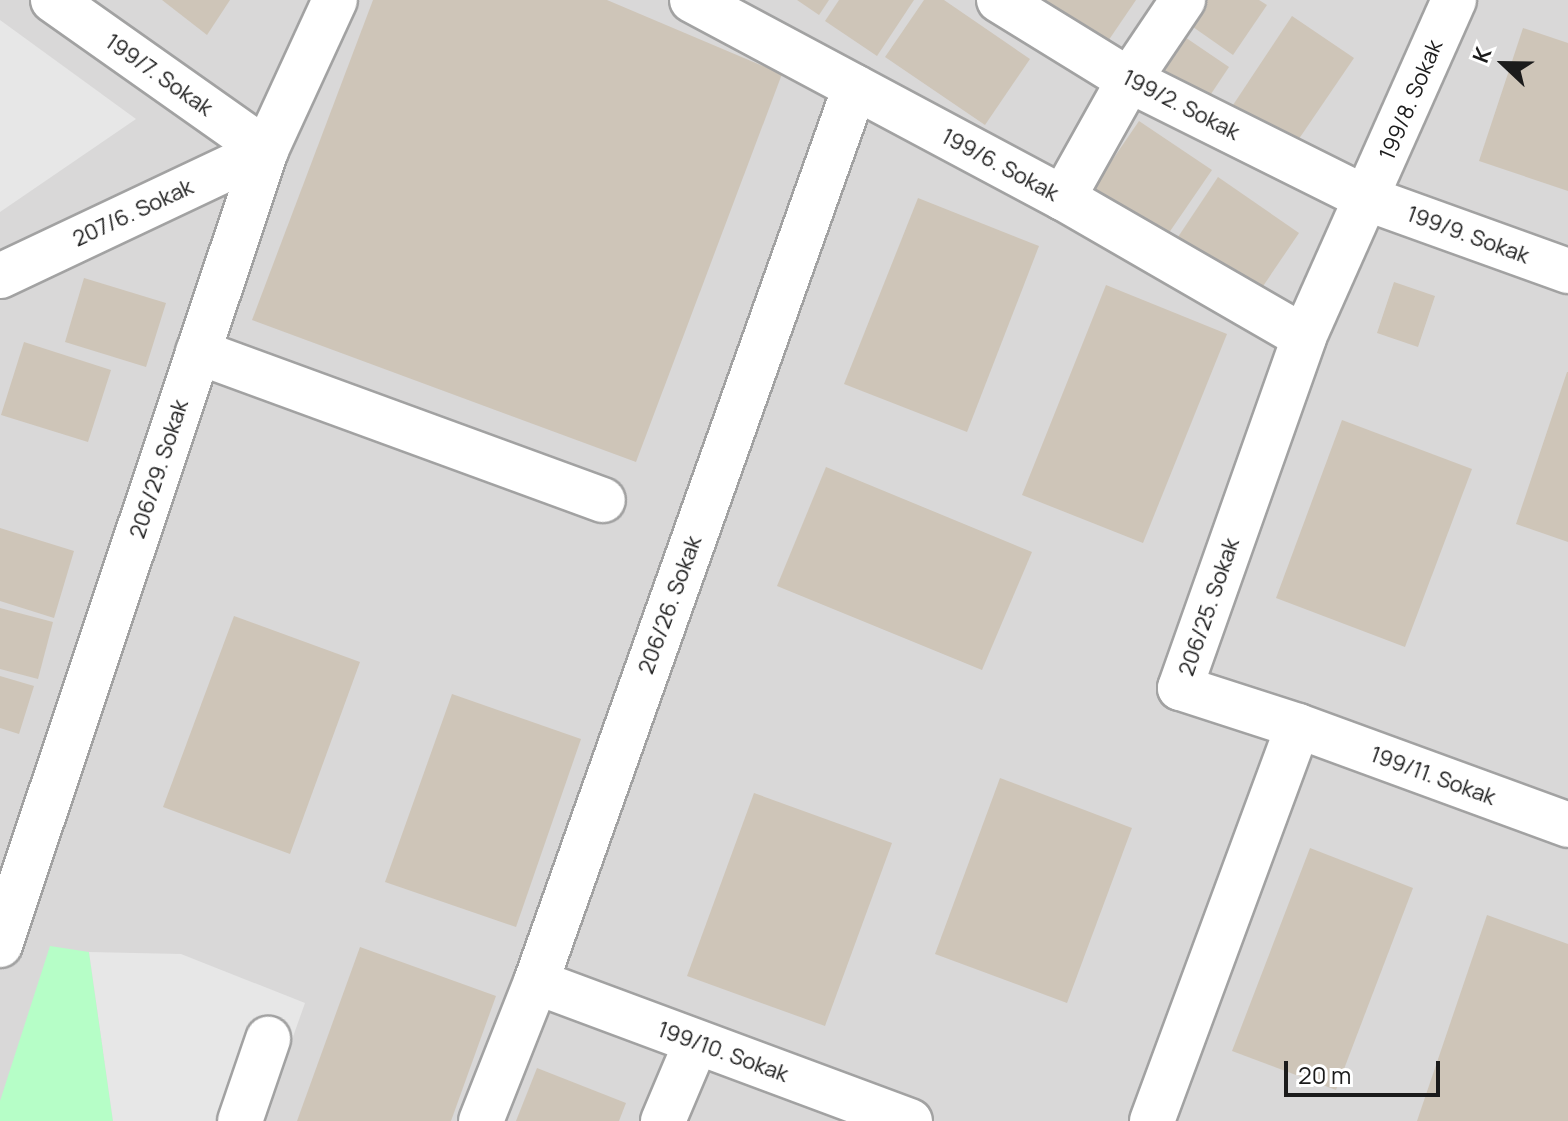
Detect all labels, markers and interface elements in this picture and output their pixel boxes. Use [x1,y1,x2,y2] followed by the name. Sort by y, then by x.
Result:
[1464,24,1544,104] north arrow
[100,28,218,122] street label: 199/7. Sokak
[1374,36,1448,164] street label: 199/8. Sokak
[1465,43,1498,67] text: K
[1118,64,1244,146] street label: 199/2. Sokak
[937,123,1063,207] street label: 199/6. Sokak
[69,174,197,252] street label: 207/6. Sokak
[1403,201,1533,269] street label: 199/9. Sokak
[124,396,194,542] street label: 206/29. Sokak
[633,532,707,678] street label: 206/26. Sokak
[1173,535,1245,679] street label: 206/25. Sokak
[1367,741,1499,811] street label: 199/11. Sokak
[654,1016,792,1088] street label: 199/10. Sokak
[1288,1045,1444,1095] scale bar
[1298,1058,1351,1091] text: 20 m

